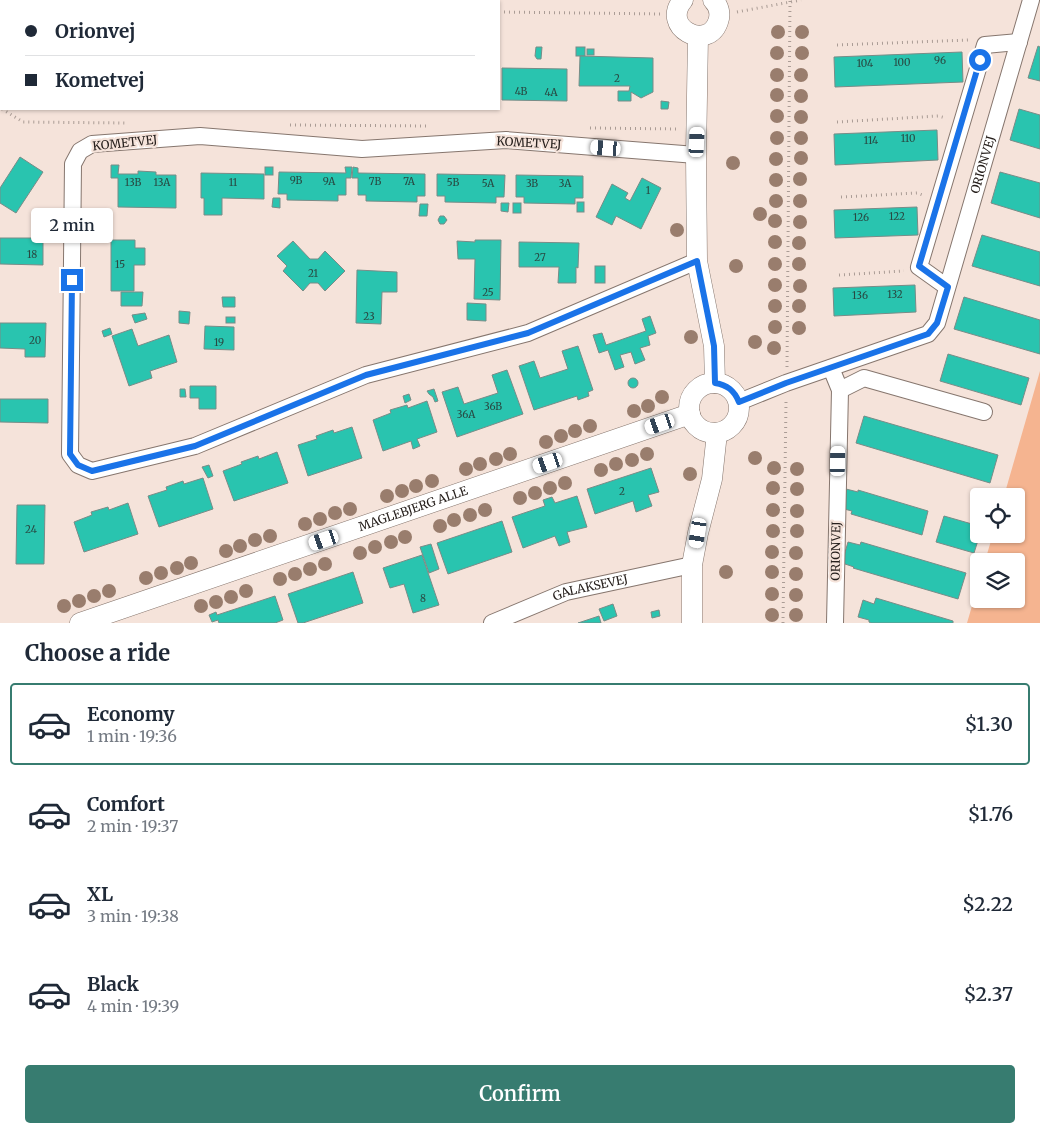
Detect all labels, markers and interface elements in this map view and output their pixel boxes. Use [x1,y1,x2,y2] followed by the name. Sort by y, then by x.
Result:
[55,19,135,43] text: Orionvej
[969,49,991,71] route start
[934,54,946,67] house number: 96
[893,56,911,69] house number: 100
[857,57,873,70] house number: 104
[55,68,145,92] text: Kometvej
[614,72,620,85] house number: 2
[515,85,528,98] house number: 4B
[544,86,558,99] house number: 4A
[688,127,705,157] car
[92,132,159,153] street label: KOMETVEJ
[901,132,915,145] house number: 110
[496,133,562,152] street label: KOMETVEJ
[967,133,998,195] street label: ORIONVEJ
[864,134,878,147] house number: 114
[590,139,621,157] car
[290,174,303,187] house number: 9B
[323,175,336,188] house number: 9A
[369,175,381,188] house number: 7B
[403,175,416,188] house number: 7A
[125,176,141,189] house number: 13B
[154,176,171,189] house number: 13A
[229,176,238,189] house number: 11
[447,176,459,189] house number: 5B
[482,177,495,190] house number: 5A
[526,177,538,190] house number: 3B
[559,177,572,190] house number: 3A
[646,184,651,197] house number: 1
[31,208,113,242] callout: 2 min
[889,210,905,223] house number: 122
[853,211,869,224] house number: 126
[49,215,95,235] text: 2 min
[27,248,37,261] house number: 18
[534,251,546,264] house number: 27
[115,258,125,271] house number: 15
[308,267,319,280] house number: 21
[61,269,83,291] route end
[482,286,494,299] house number: 25
[887,288,903,301] house number: 132
[852,289,868,302] house number: 136
[363,310,375,323] house number: 23
[29,334,41,347] house number: 20
[214,336,224,349] house number: 19
[484,400,502,413] house number: 36B
[457,408,476,421] house number: 36A
[643,412,676,436] car
[830,446,845,476] car
[531,451,564,475] car
[356,483,470,534] street label: MAGLEBJERG ALLE
[619,485,625,498] house number: 2
[970,488,1025,608] map controls
[970,488,1025,543] button: locate
[688,517,707,549] car
[827,521,844,581] street label: ORIONVEJ
[25,523,37,536] house number: 24
[307,528,340,552] car
[970,553,1025,608] button: layers
[550,571,630,604] street label: GALAKSEVEJ
[420,592,426,605] house number: 8
[25,639,170,667] text: Choose a ride
[27,702,72,747] icon: car
[87,702,175,726] text: Economy
[965,712,1013,736] text: $1.30
[87,726,177,746] text: 1 min · 19:36
[27,792,72,837] icon: car
[87,792,165,816] text: Comfort
[968,802,1013,826] text: $1.76
[87,816,178,836] text: 2 min · 19:37
[27,882,72,927] icon: car
[87,882,113,906] text: XL
[962,892,1013,916] text: $2.22
[87,906,179,926] text: 3 min · 19:38
[27,972,72,1017] icon: car
[87,972,139,996] text: Black
[964,982,1013,1006] text: $2.37
[87,996,179,1016] text: 4 min · 19:39
[25,1065,1015,1123] button: Confirm

